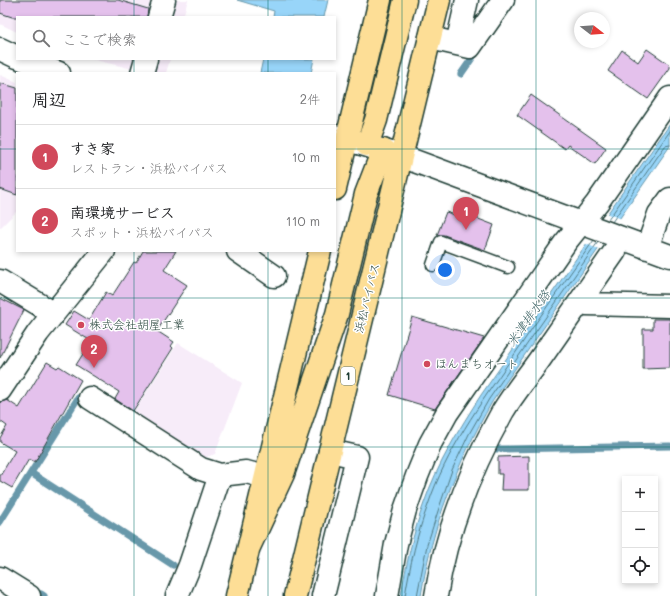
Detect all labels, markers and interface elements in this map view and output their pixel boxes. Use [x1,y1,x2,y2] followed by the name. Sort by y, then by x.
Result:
[574,12,610,48] north arrow
[16,16,336,60] search box
[30,27,52,49] icon: search
[62,29,137,49] text: ここで検索
[32,88,66,110] text: 周辺
[300,90,320,107] text: 2件
[70,138,115,158] text: すき家
[42,148,48,165] text: 1
[292,148,320,165] text: 10 m
[70,159,228,176] text: レストラン · 浜松バイパス
[453,197,479,230] pin: 1
[70,202,175,222] text: 南環境サービス
[41,212,49,229] text: 2
[286,212,320,229] text: 110 m
[70,223,214,240] text: スポット · 浜松バイパス
[435,260,455,280] your location
[350,261,382,335] street label: 浜松バイパス
[502,285,554,349] water label: 米津排水路
[89,316,185,332] place label: 株式会社胡屋工業
[76,320,86,330] marker: 株式会社胡屋工業
[81,335,107,368] pin: 2
[435,355,519,371] place label: ほんまちオート
[422,359,432,369] marker: ほんまちオート
[341,367,355,385] road number: 1
[622,476,658,584] map controls
[622,476,658,512] button: +
[622,512,658,548] button: −
[622,548,658,584] button: locate

